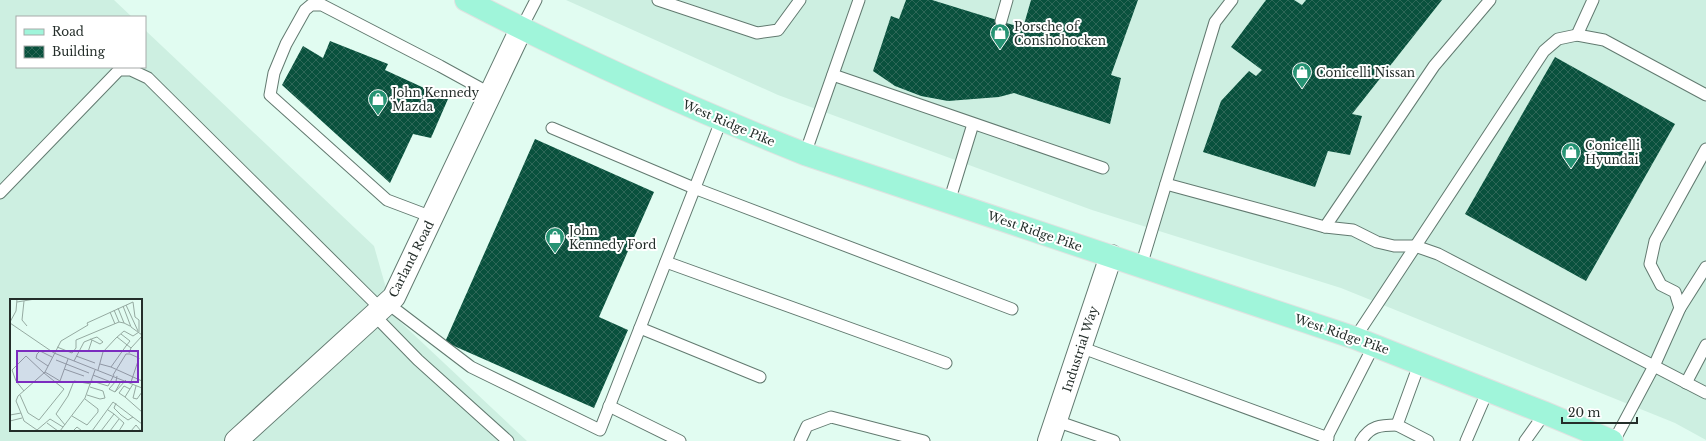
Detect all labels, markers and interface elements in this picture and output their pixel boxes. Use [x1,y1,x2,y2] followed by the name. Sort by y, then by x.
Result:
[16,16,146,68] legend
[1014,19,1106,48] place label: Porsche of Conshohocken
[989,22,1011,50] shop icon: Porsche of Conshohocken
[52,24,84,39] text: Road
[52,44,106,59] text: Building
[1291,61,1313,89] shop icon: Conicelli Nissan
[1316,65,1415,80] place label: Conicelli Nissan
[390,85,480,114] place label: John Kennedy Mazda
[367,88,389,116] shop icon: John Kennedy Mazda
[680,96,777,149] street label: West Ridge Pike
[1585,138,1640,167] place label: Conicelli Hyundai
[1560,141,1582,169] shop icon: Conicelli Hyundai
[985,208,1084,254] street label: West Ridge Pike
[385,218,437,300] street label: Carland Road
[567,223,656,252] place label: John Kennedy Ford
[544,226,566,254] shop icon: John Kennedy Ford
[10,299,142,431] inset map
[1059,304,1101,394] street label: Industrial Way
[1292,311,1391,357] street label: West Ridge Pike
[1562,399,1637,425] scale bar
[1568,405,1600,420] text: 20 m

